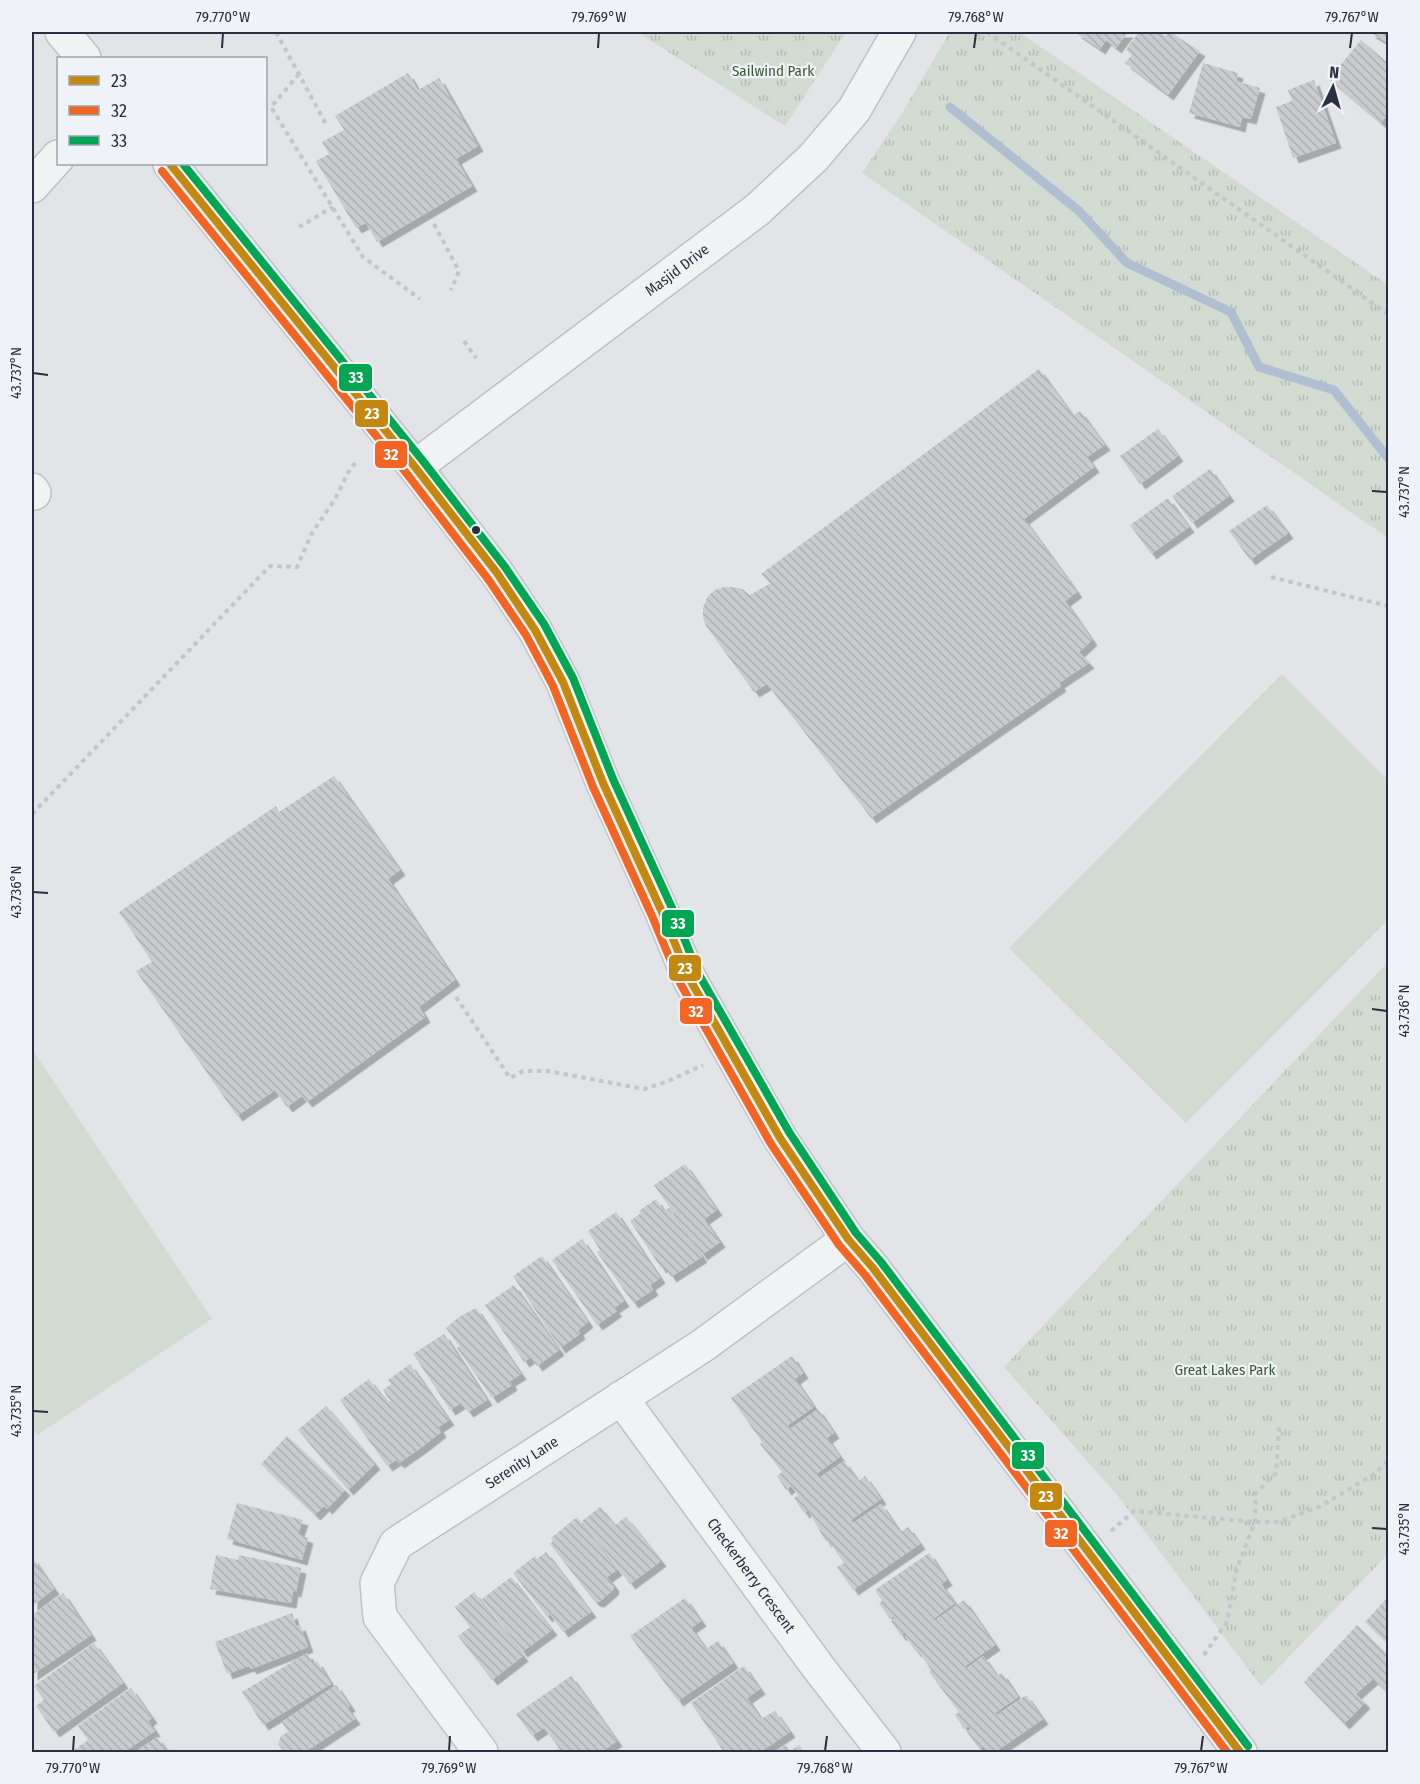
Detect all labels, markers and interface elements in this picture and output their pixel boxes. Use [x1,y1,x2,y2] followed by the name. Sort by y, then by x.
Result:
[196,8,250,26] text: 79.770°W
[572,8,626,26] text: 79.769°W
[948,8,1004,26] text: 79.768°W
[1325,8,1379,26] text: 79.767°W
[57,57,267,165] legend
[1303,57,1363,117] north arrow
[732,62,814,80] park label: Sailwind Park
[1329,63,1340,82] text: N
[111,70,127,92] text: 23
[111,100,127,122] text: 32
[111,130,127,152] text: 33
[642,240,713,300] street label: Masjid Drive
[7,347,25,399] text: 43.737°N
[338,363,373,392] line badge: 33
[347,368,364,387] text: 33
[354,399,389,428] line badge: 23
[364,404,380,423] text: 23
[374,440,408,469] line badge: 32
[383,445,399,464] text: 32
[1395,466,1413,518] text: 43.737°N
[470,524,482,536] unlabelled marker
[7,865,25,919] text: 43.736°N
[661,909,695,938] line badge: 33
[669,914,686,933] text: 33
[668,954,702,982] line badge: 23
[677,959,693,978] text: 23
[1395,984,1413,1038] text: 43.736°N
[679,997,713,1025] line badge: 32
[688,1002,704,1021] text: 32
[1174,1361,1276,1379] park label: Great Lakes Park
[7,1385,25,1437] text: 43.735°N
[482,1432,562,1493] street label: Serenity Lane
[1011,1441,1045,1470] line badge: 33
[1019,1446,1036,1465] text: 33
[1029,1482,1063,1511] line badge: 23
[1038,1487,1054,1506] text: 23
[1395,1503,1413,1555] text: 43.735°N
[703,1515,799,1636] street label: Checkerberry Crescent
[1044,1519,1078,1548] line badge: 32
[1053,1524,1069,1543] text: 32
[46,1759,100,1777] text: 79.770°W
[422,1759,476,1777] text: 79.769°W
[797,1759,853,1777] text: 79.768°W
[1174,1759,1228,1777] text: 79.767°W

